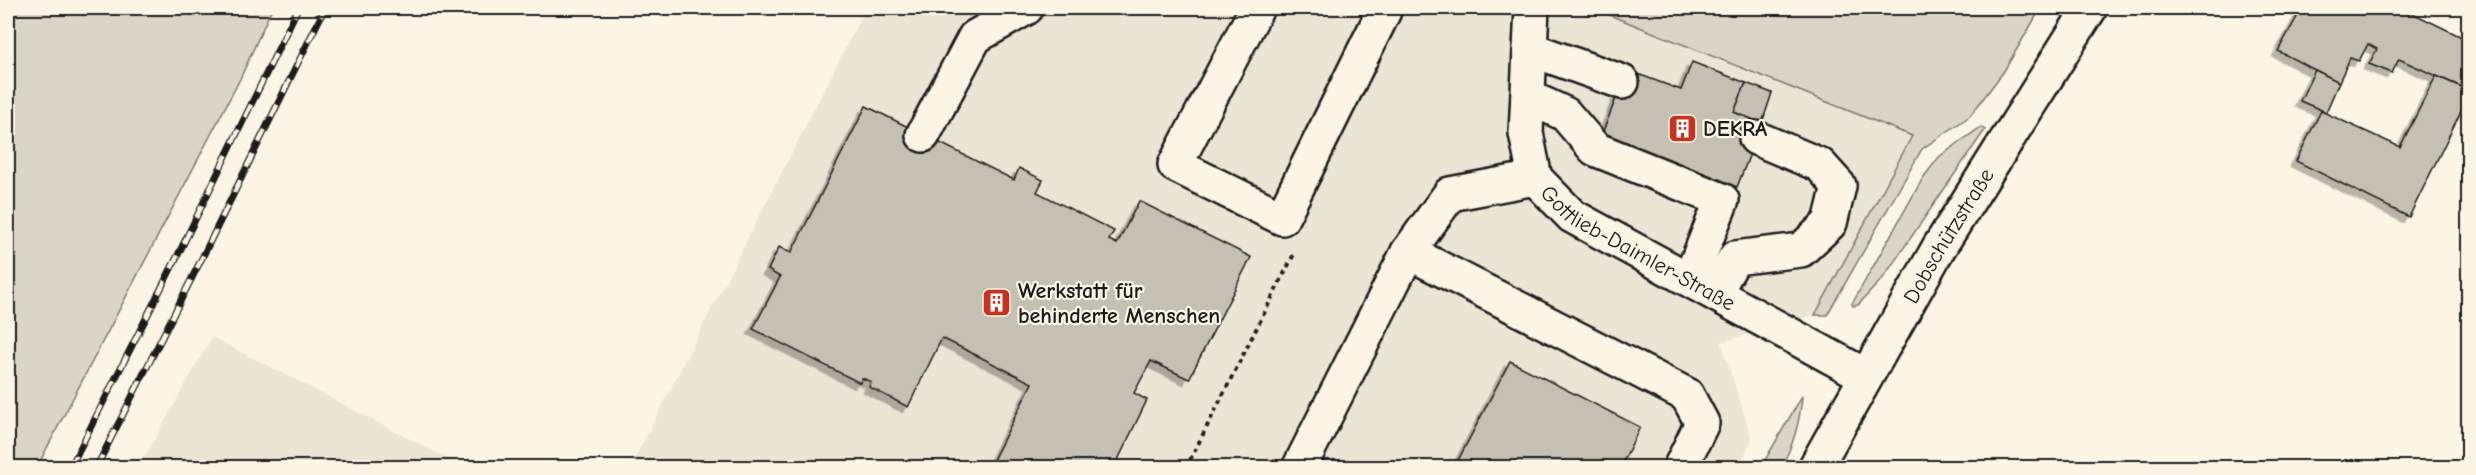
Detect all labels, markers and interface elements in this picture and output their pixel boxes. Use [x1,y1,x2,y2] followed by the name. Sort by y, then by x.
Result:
[1666,112,1698,144] building icon: DEKRA
[1703,116,1767,142] place label: DEKRA
[1898,163,2000,308] street label: Dobschützstraße
[1535,180,1740,316] street label: Gottlieb-Daimler-Straße
[1018,278,1220,329] place label: Werkstatt für behinderte Menschen
[981,287,1013,319] building icon: Werkstatt für behinderte Menschen

